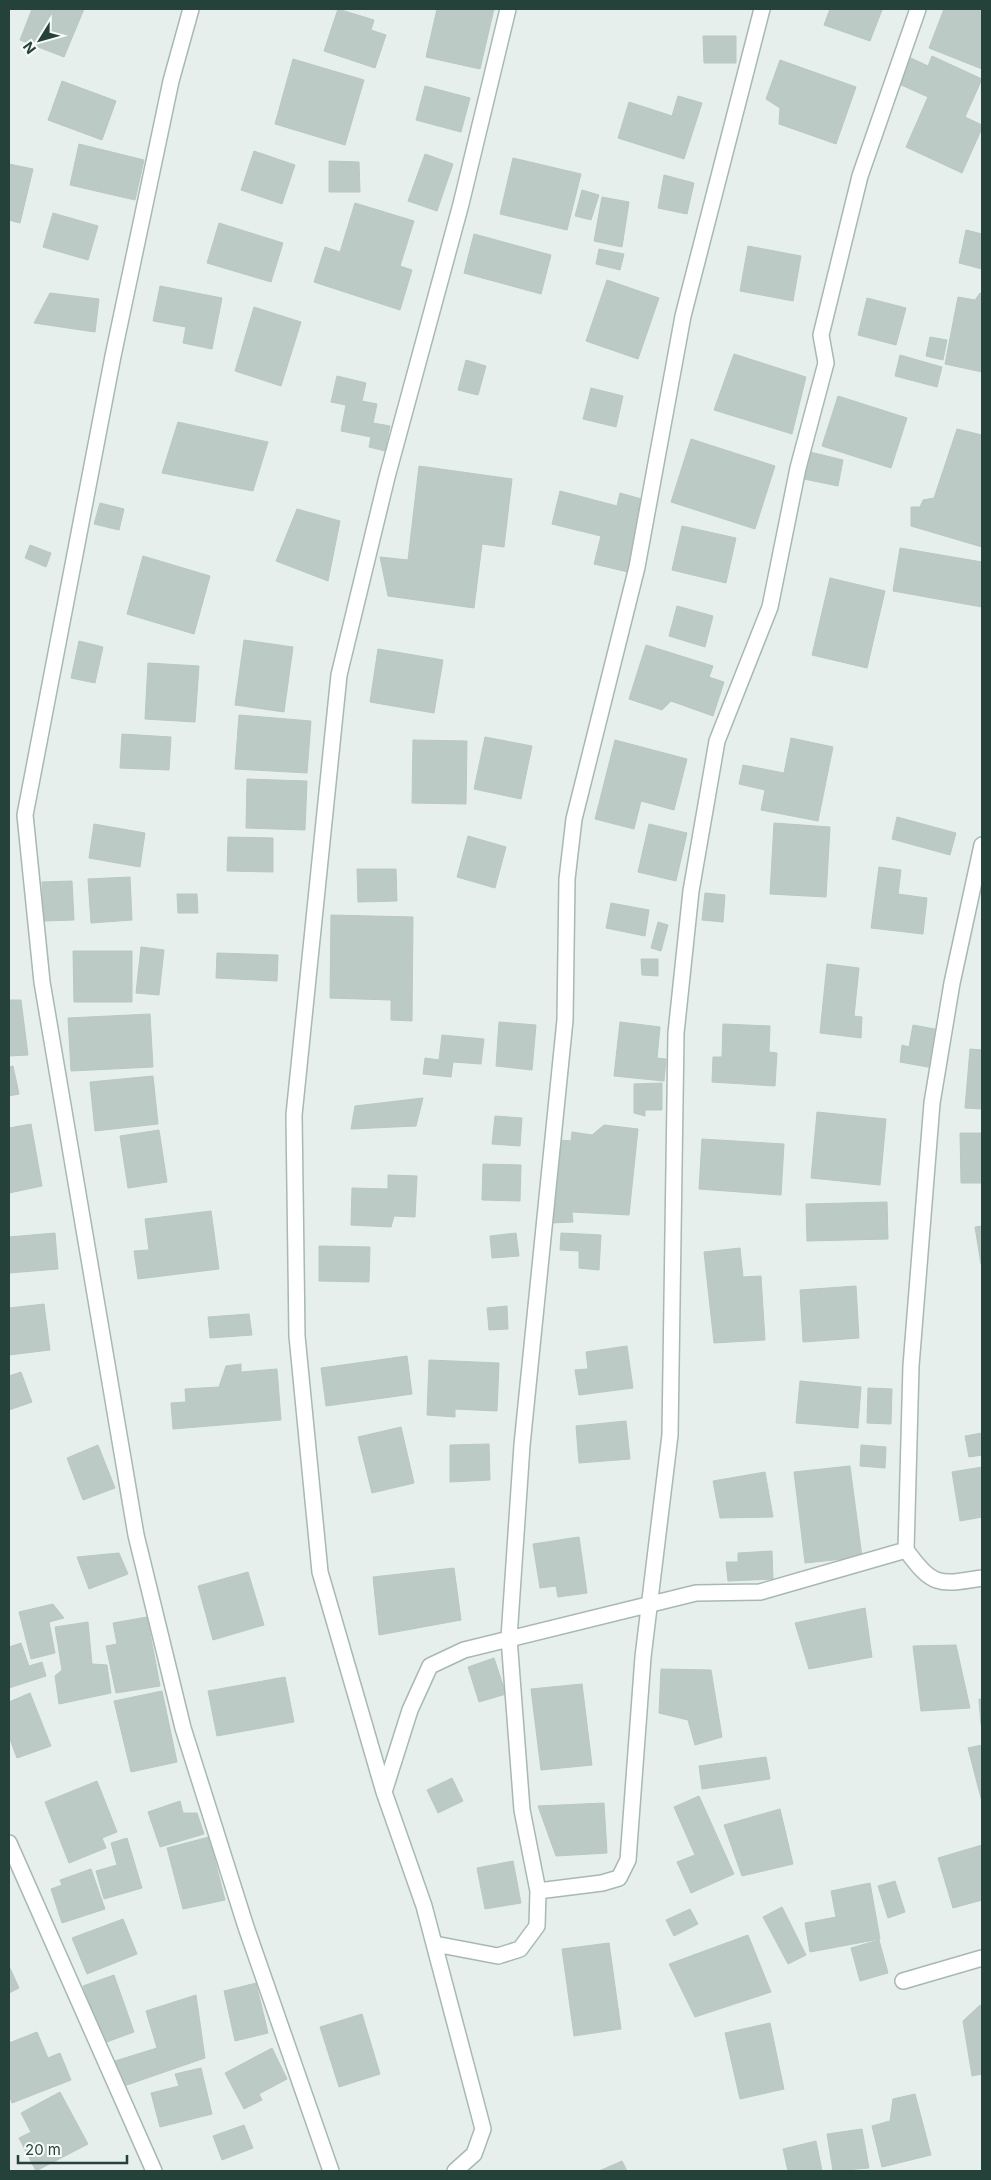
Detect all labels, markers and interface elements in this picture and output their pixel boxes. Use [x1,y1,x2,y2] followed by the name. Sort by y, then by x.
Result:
[15,15,65,65] north arrow
[19,39,39,58] text: N
[18,2132,126,2164] scale bar
[25,2140,61,2159] text: 20 m

